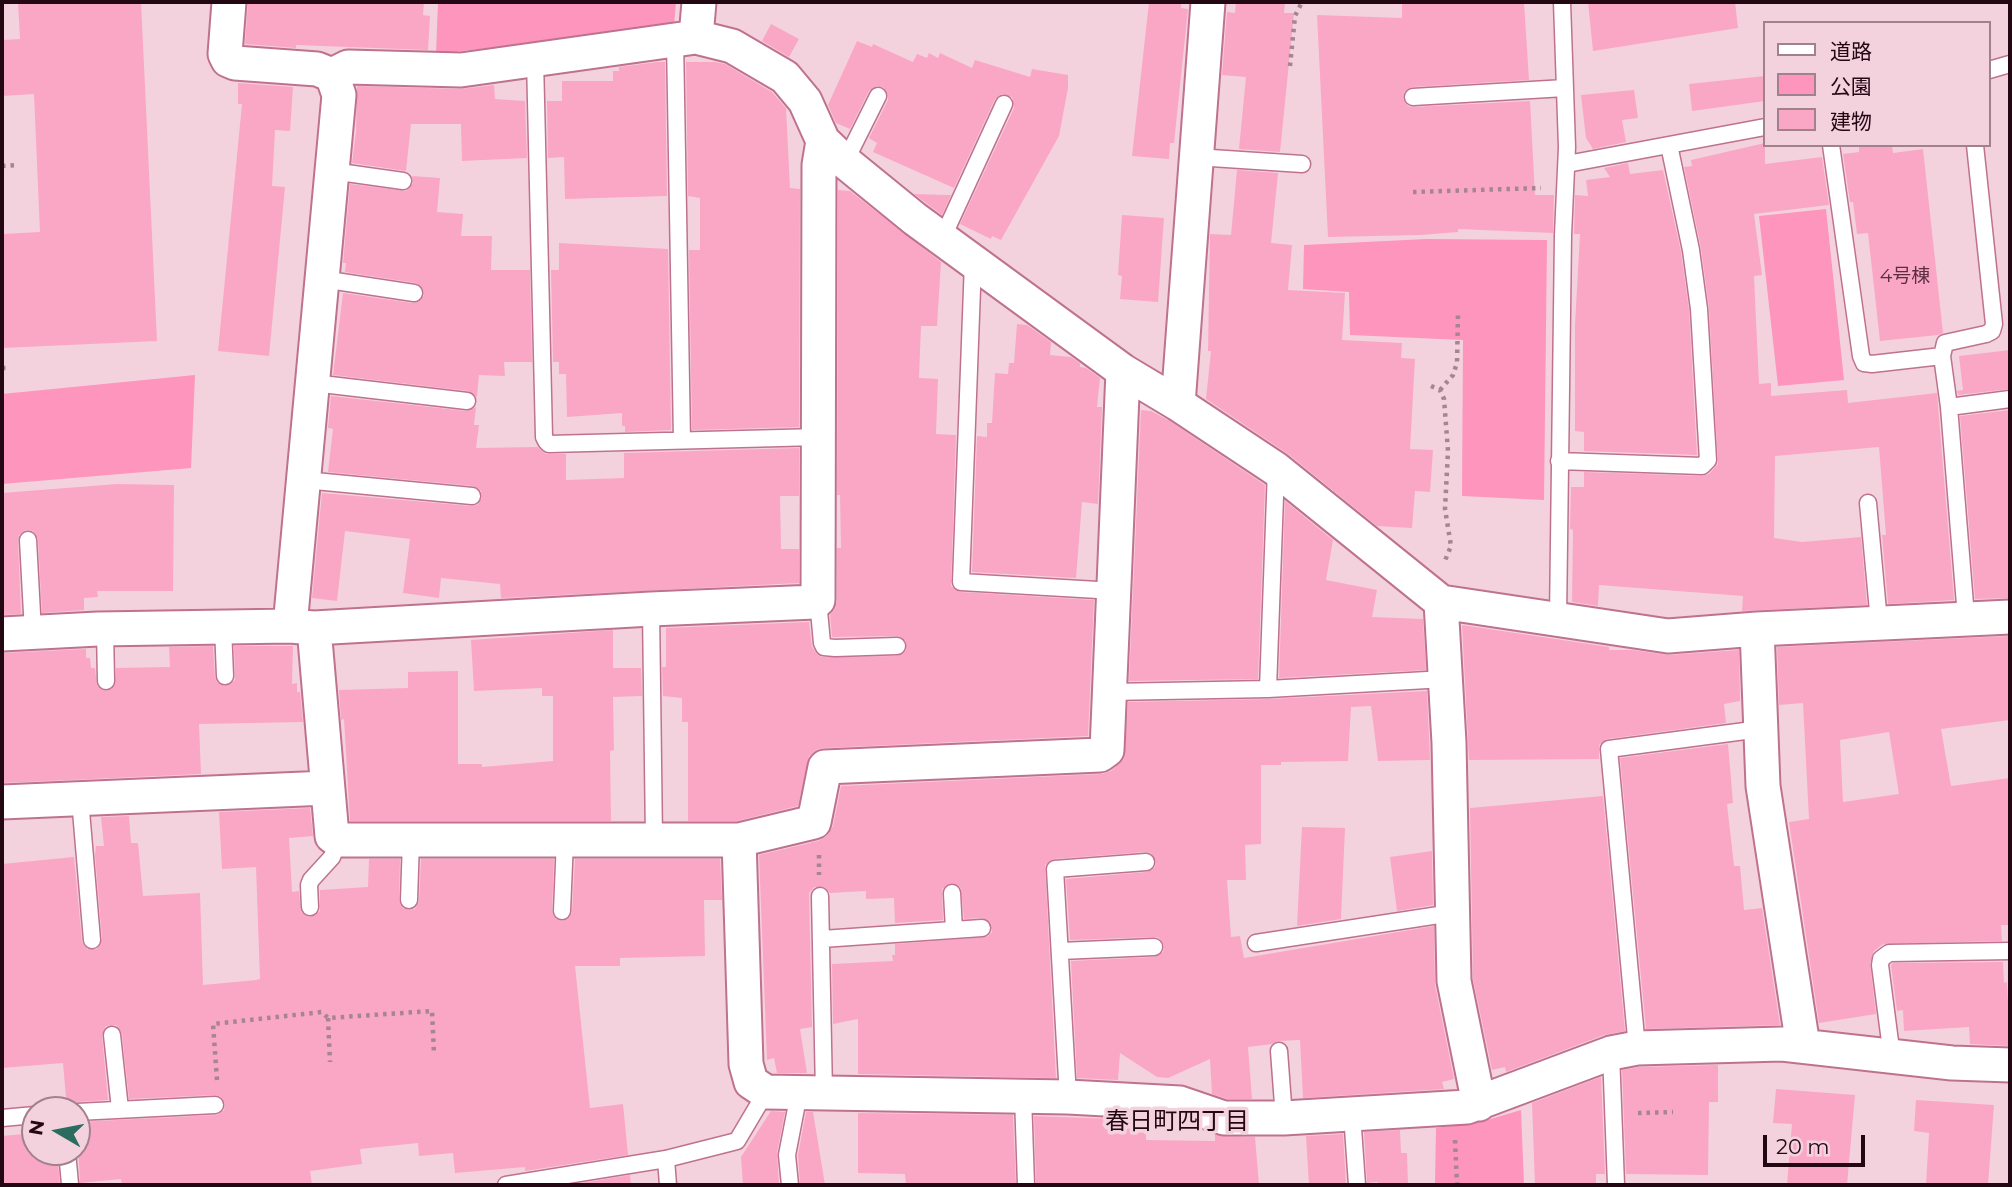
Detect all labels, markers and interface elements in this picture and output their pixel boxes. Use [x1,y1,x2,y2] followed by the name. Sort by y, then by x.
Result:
[1764,21,1991,147] legend
[1830,39,1872,64] text: 道路
[1830,74,1872,99] text: 公園
[1830,109,1872,134] text: 建物
[1880,265,1930,287] house number: 4号棟
[21,1096,91,1166] north arrow
[1105,1108,1249,1136] district label: 春日町四丁目
[24,1118,49,1137] text: N
[1767,1120,1868,1164] scale bar
[1776,1134,1830,1159] text: 20 m

